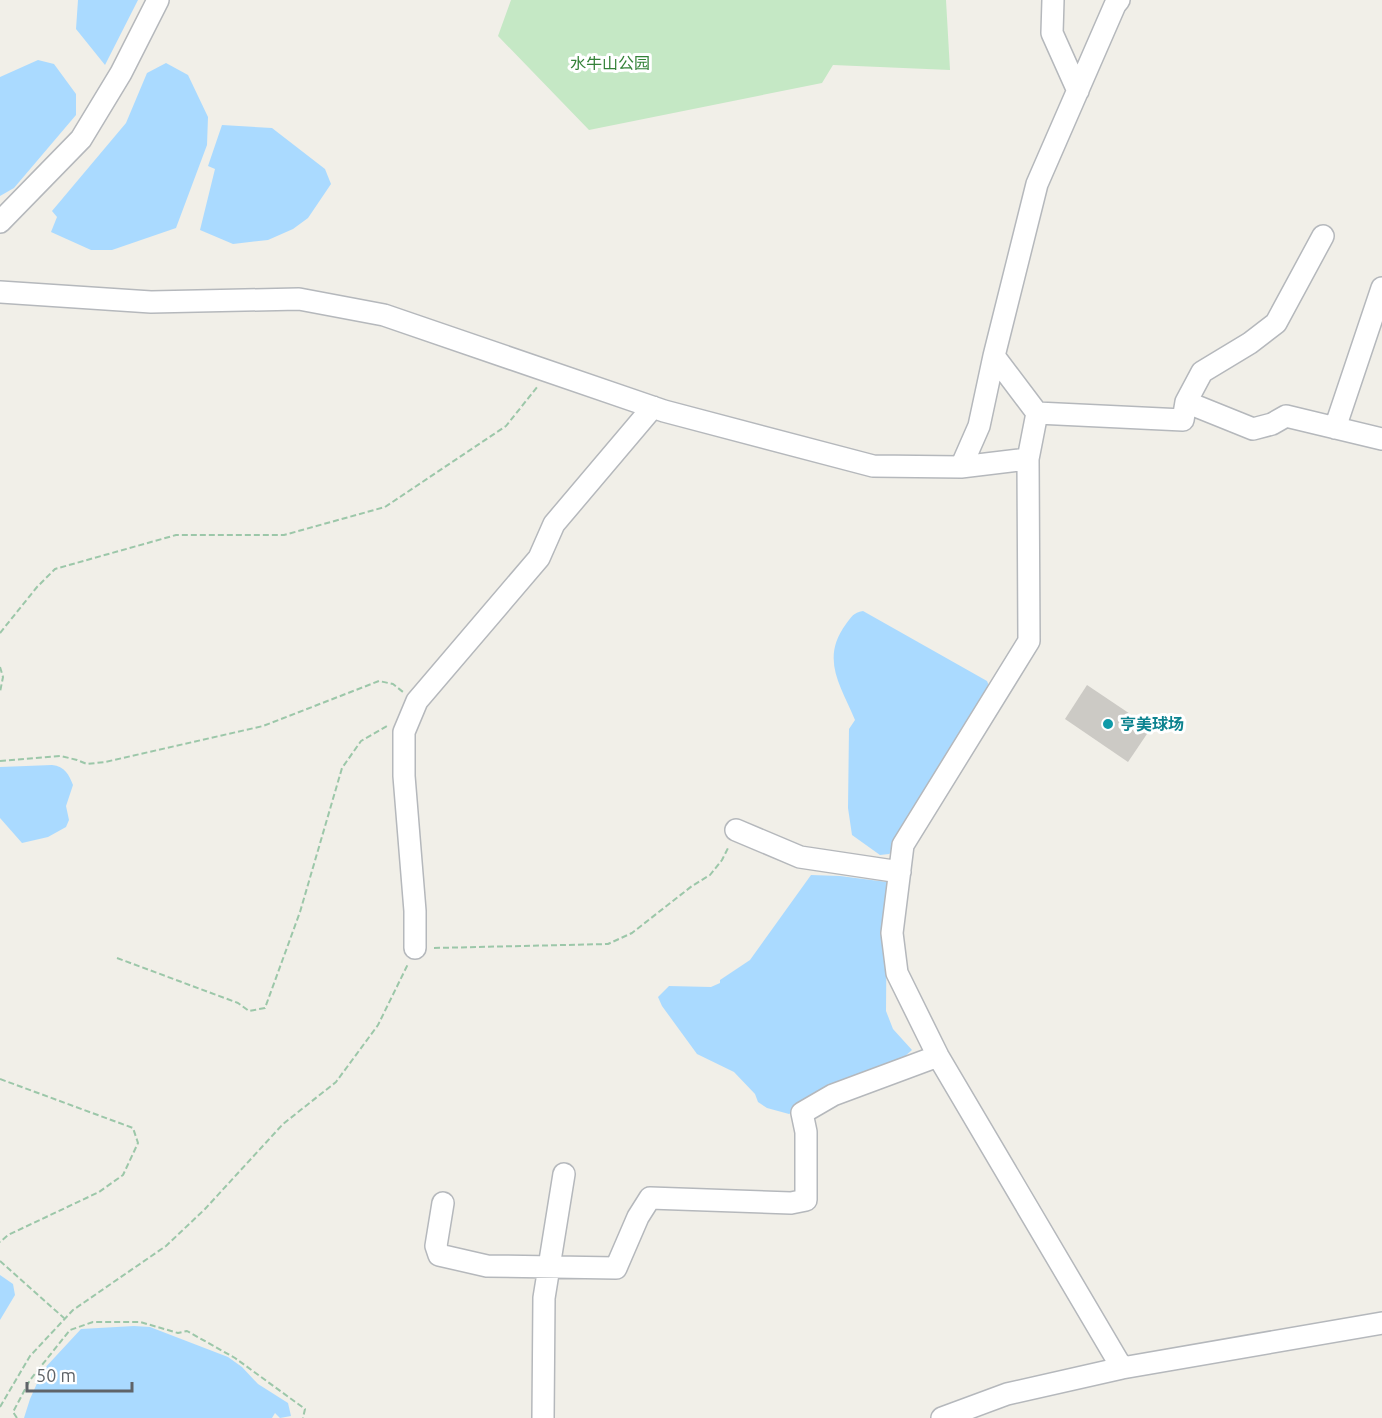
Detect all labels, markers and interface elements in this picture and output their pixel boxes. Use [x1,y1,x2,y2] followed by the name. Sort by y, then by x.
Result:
[570,54,650,72] park label: 水牛山公园
[1120,715,1184,733] place label: 亨美球场
[1101,717,1115,731] marker: 亨美球场
[27,1355,132,1393] scale bar
[36,1365,76,1385] text: 50 m

